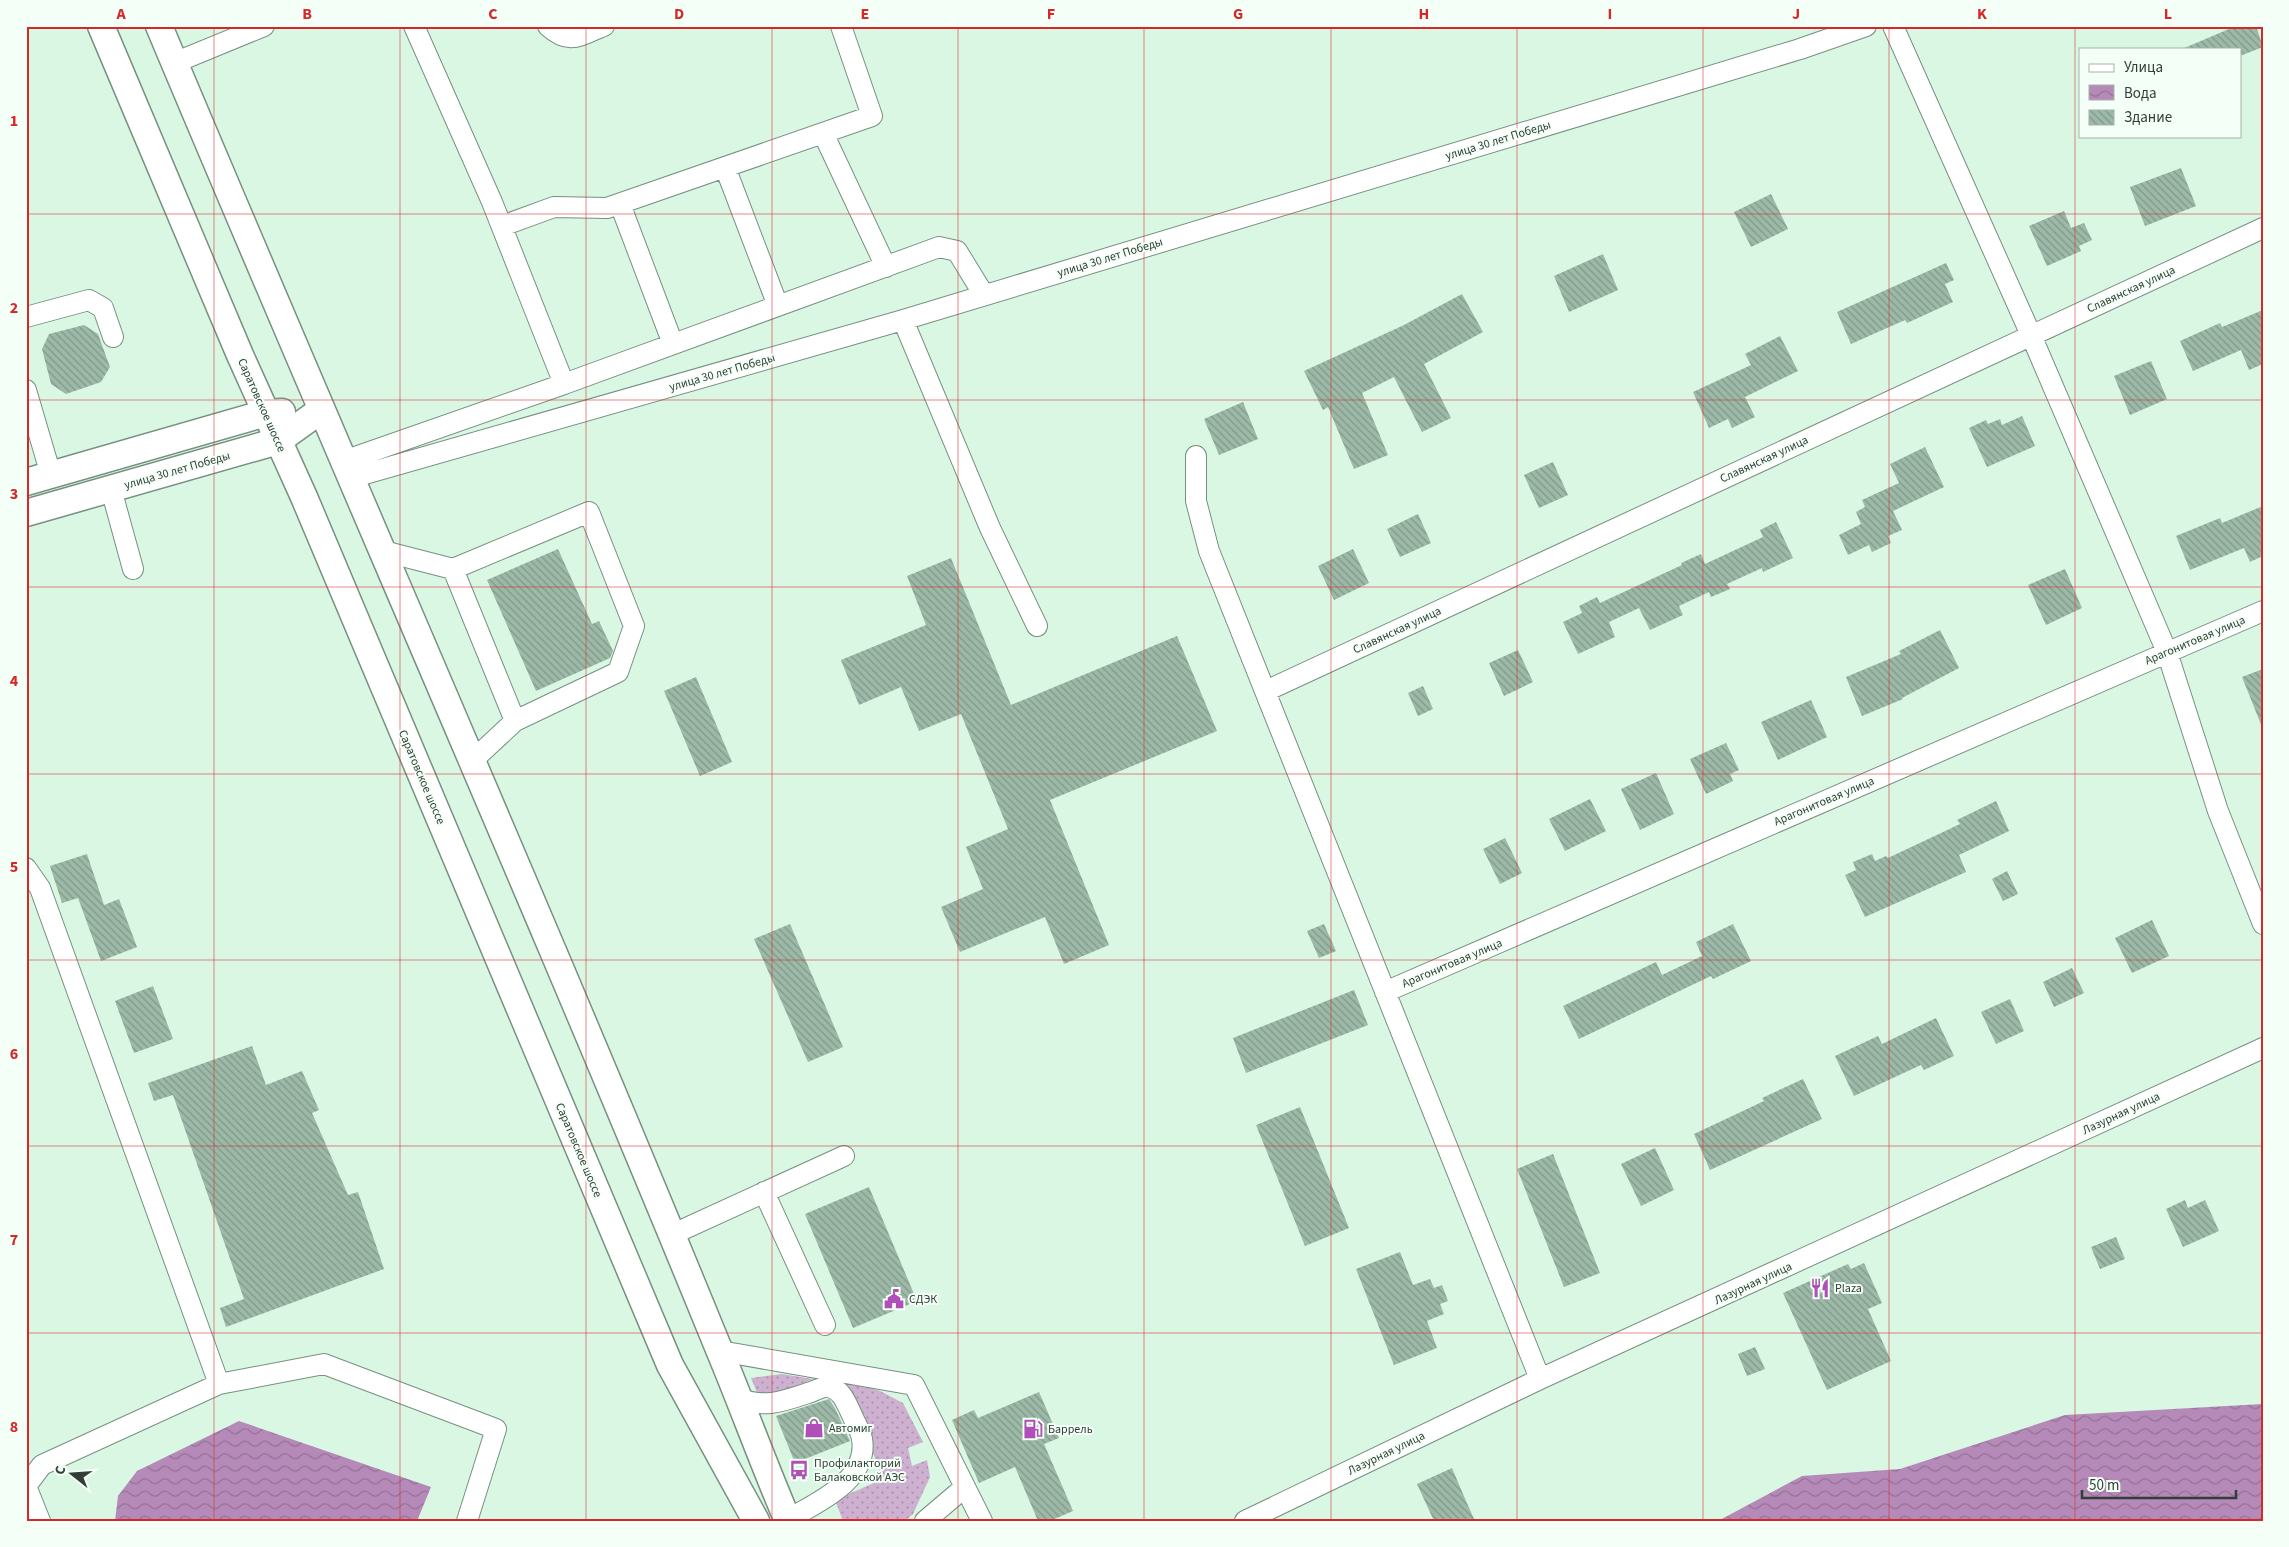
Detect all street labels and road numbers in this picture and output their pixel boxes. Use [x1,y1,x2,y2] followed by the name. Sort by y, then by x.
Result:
[1443,116,1553,165] street label: улица 30 лет Победы
[1055,233,1165,282] street label: улица 30 лет Победы
[2084,262,2178,317] street label: Славянская улица
[667,349,777,396] street label: улица 30 лет Победы
[233,356,290,455] street label: Саратовское шоссе
[1717,432,1811,487] street label: Славянская улица
[122,447,232,494] street label: улица 30 лет Победы
[1350,603,1444,658] street label: Славянская улица
[2142,612,2248,669] street label: Арагонитовая улица
[394,727,449,827] street label: Саратовское шоссе
[1771,773,1877,830] street label: Арагонитовая улица
[1399,935,1505,992] street label: Арагонитовая улица
[2079,1088,2163,1139] street label: Лазурная улица
[551,1100,606,1200] street label: Саратовское шоссе
[1711,1258,1795,1309] street label: Лазурная улица
[1345,1427,1428,1480] street label: Лазурная улица

